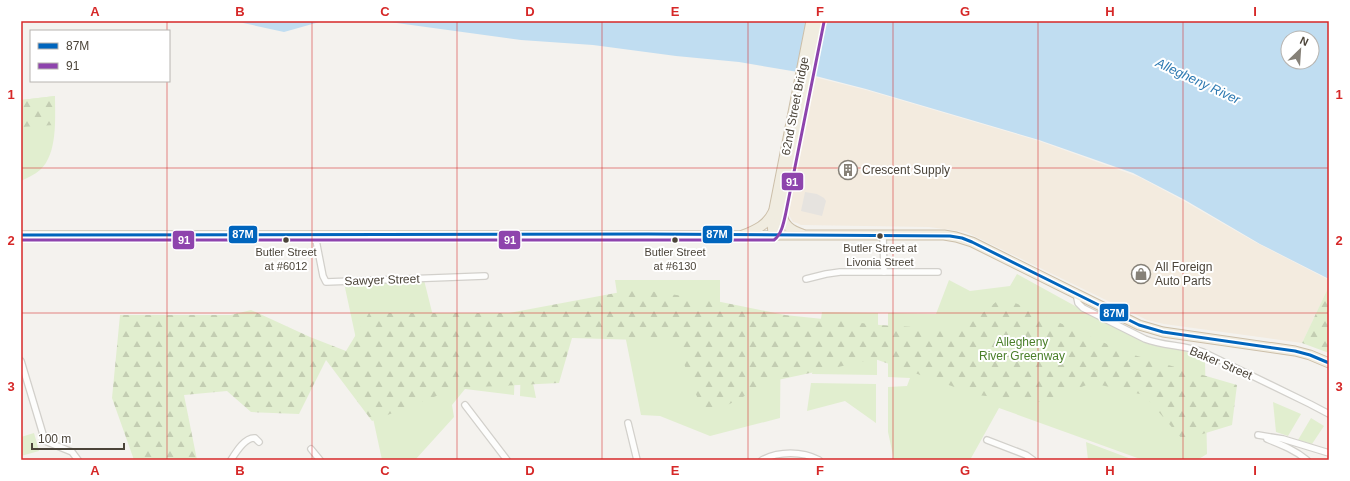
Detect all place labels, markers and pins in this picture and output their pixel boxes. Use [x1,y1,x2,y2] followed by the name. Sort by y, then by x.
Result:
[837,159,859,181] building icon: Crescent Supply
[862,163,950,177] place label: Crescent Supply
[875,231,885,241] marker: Butler Street at Livonia Street
[281,235,291,245] marker: Butler Street at #6012
[670,235,680,245] marker: Butler Street at #6130
[843,242,917,268] place label: Butler Street at Livonia Street
[255,246,317,272] place label: Butler Street at #6012
[644,246,706,272] place label: Butler Street at #6130
[1155,260,1212,288] place label: All Foreign Auto Parts
[1130,263,1152,285] shop icon: All Foreign Auto Parts

